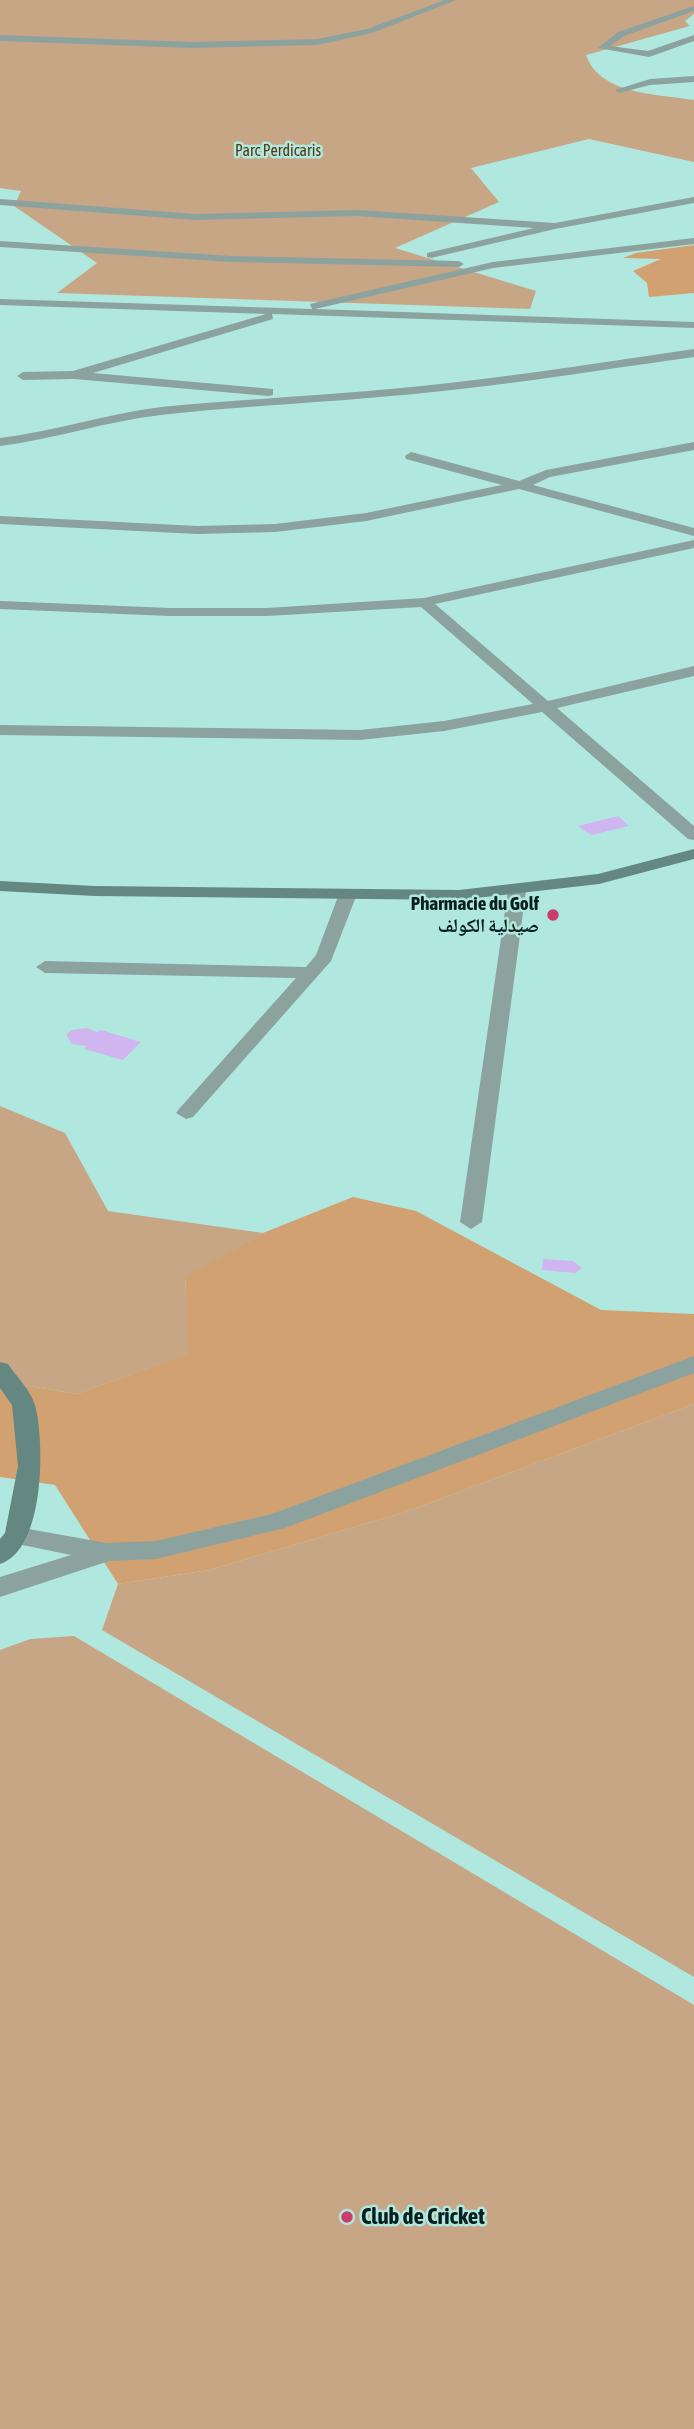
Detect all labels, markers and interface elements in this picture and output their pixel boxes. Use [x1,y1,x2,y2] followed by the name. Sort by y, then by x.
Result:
[235,141,321,161] park label: Parc Perdicaris
[411,893,539,937] place label: Pharmacie du Golf صيدلية الكولف
[545,907,561,923] marker: Pharmacie du Golf صيدلية الكولف
[361,2203,485,2231] place label: Club de Cricket
[339,2209,355,2225] marker: Club de Cricket

